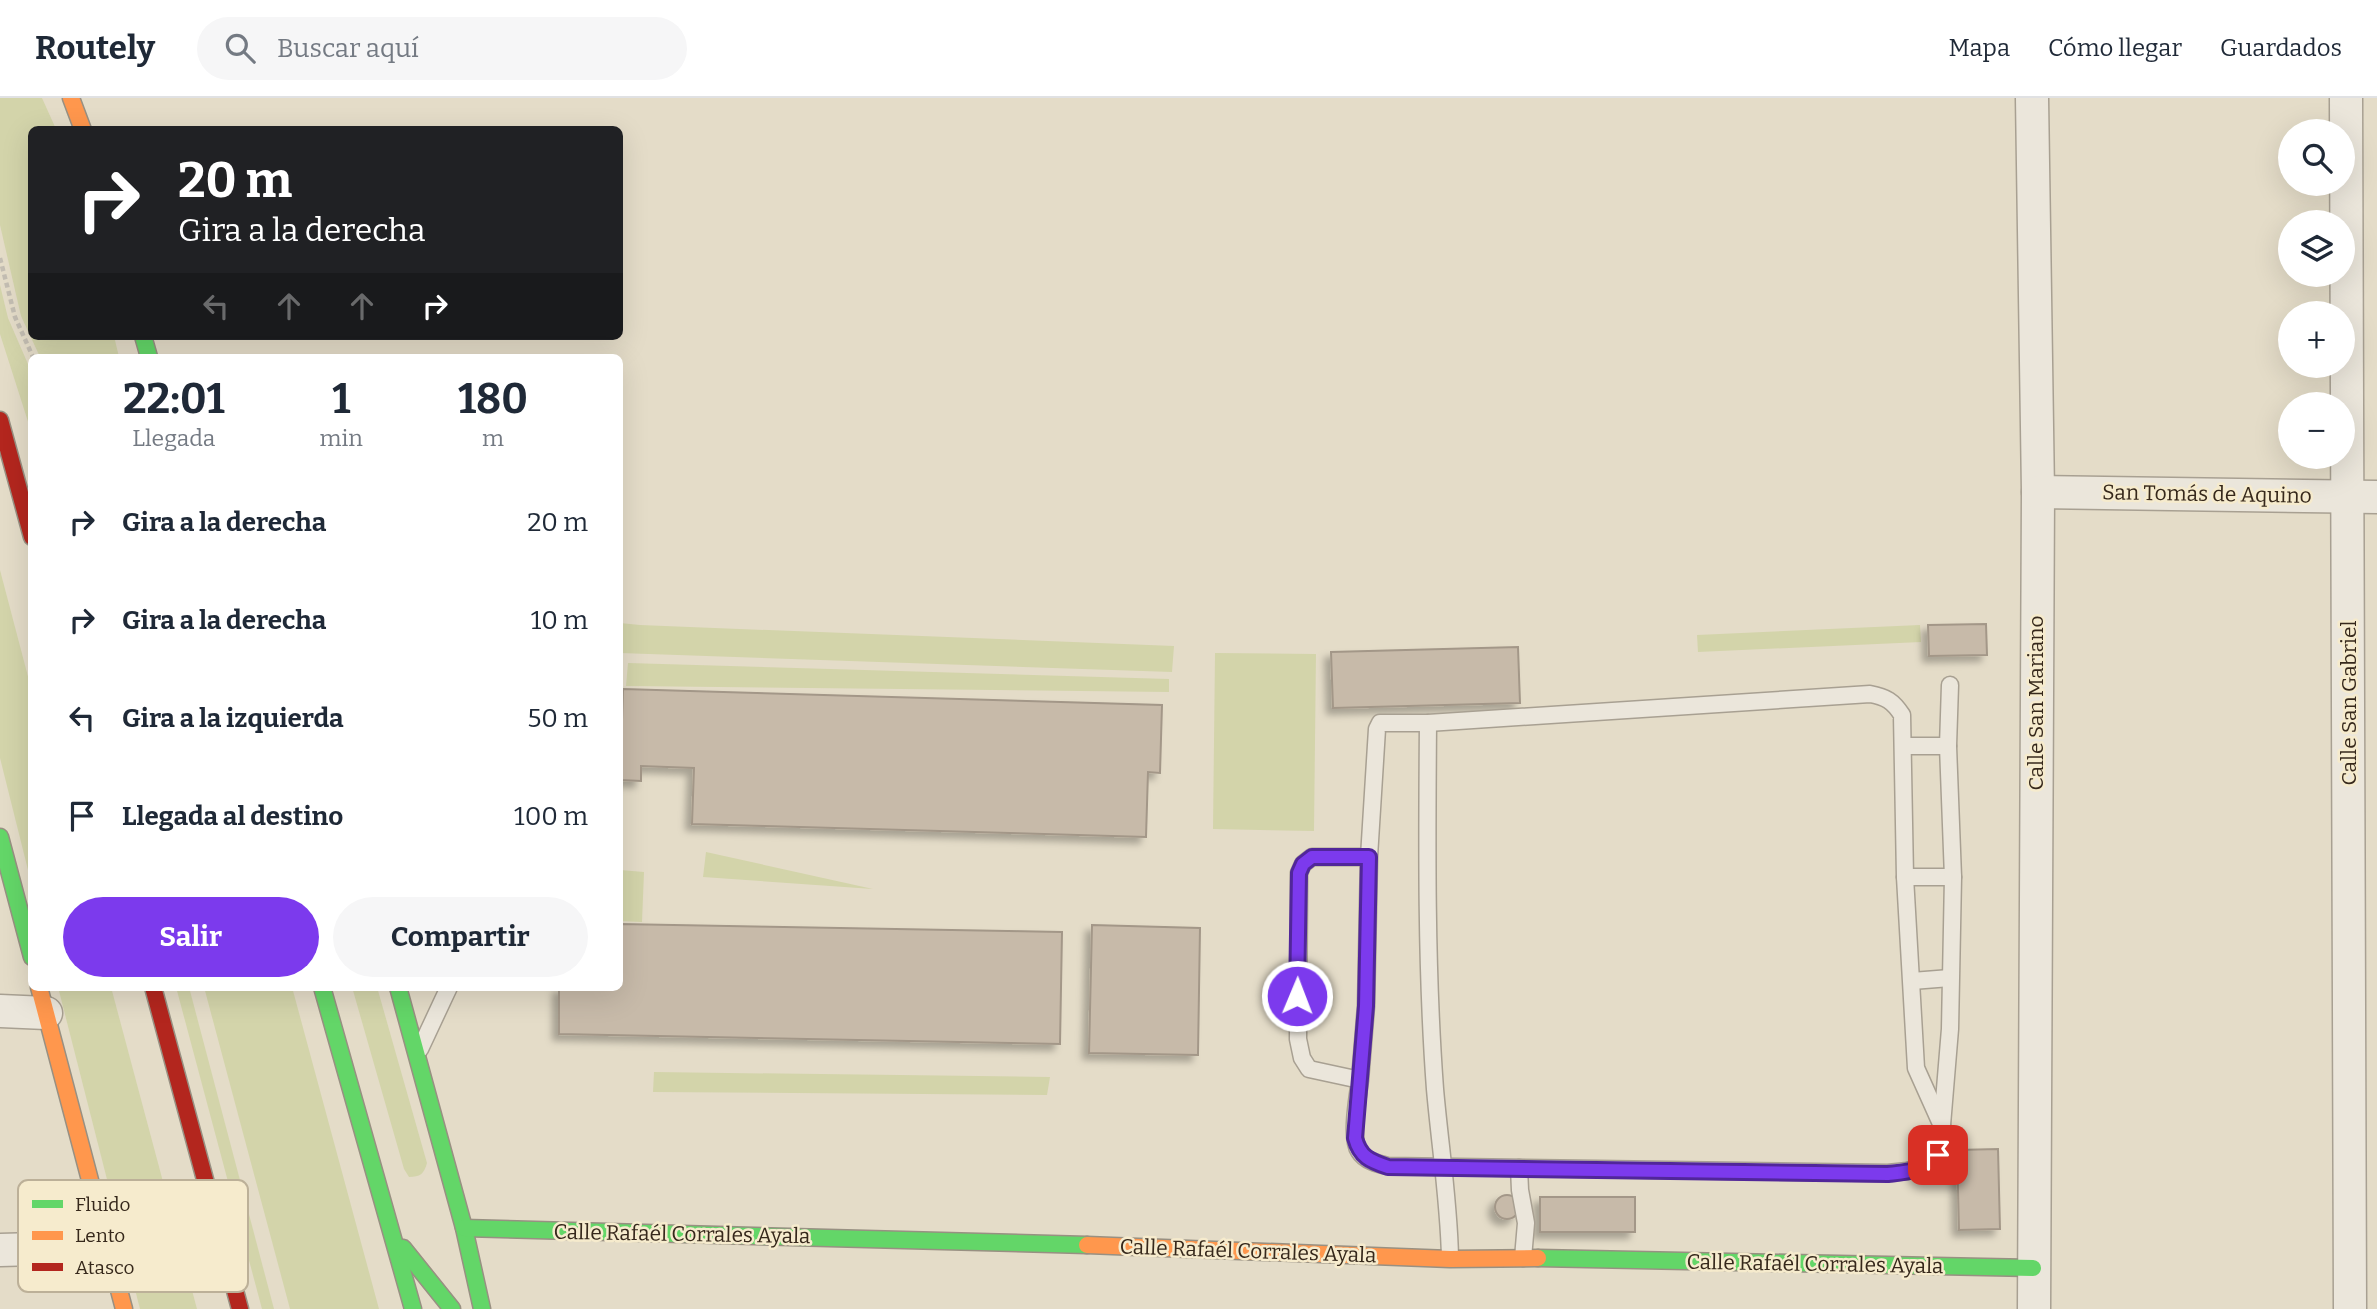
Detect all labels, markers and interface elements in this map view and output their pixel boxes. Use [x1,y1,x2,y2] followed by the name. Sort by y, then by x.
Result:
[197,17,687,80] search box
[35,28,155,68] text: Routely
[221,29,259,67] icon: search
[277,33,419,64] text: Buscar aquí
[1949,34,2010,62] text: Mapa
[2048,34,2182,62] text: Cómo llegar
[2220,34,2342,62] text: Guardados
[2278,119,2355,469] map controls
[2278,119,2355,196] button: search
[178,151,292,210] text: 20 m
[63,154,154,245] icon: right
[2278,210,2355,287] button: layers
[178,211,425,249] text: Gira a la derecha
[197,287,235,325] icon: left
[270,287,308,325] icon: ahead
[343,287,381,325] icon: ahead
[416,287,454,325] icon: right
[2278,301,2355,378] button: +
[123,374,225,424] text: 22:01
[332,374,350,424] text: 1
[458,374,528,424] text: 180
[2278,392,2355,469] button: −
[132,424,215,452] text: Llegada
[320,424,363,452] text: min
[482,424,504,452] text: m
[2102,479,2312,509] street label: San Tomás de Aquino
[63,503,101,541] icon: right
[122,507,326,538] text: Gira a la derecha
[527,507,588,538] text: 20 m
[63,601,101,639] icon: right
[122,605,326,636] text: Gira a la derecha
[531,605,588,636] text: 10 m
[2023,615,2049,791] street label: Calle San Mariano
[2336,620,2362,786] street label: Calle San Gabriel
[63,699,101,737] icon: left
[122,703,344,734] text: Gira a la izquierda
[527,703,588,734] text: 50 m
[63,797,101,835] icon: arrive
[122,801,343,832] text: Llegada al destino
[514,801,588,832] text: 100 m
[63,897,319,977] button: Salir
[333,897,588,977] button: Compartir
[1260,959,1334,1033] position arrow
[1908,1125,1968,1185] pin
[1919,1136,1957,1174] icon: arrive
[18,1180,248,1292] legend
[75,1193,131,1216] text: Fluido
[553,1219,811,1249] street label: Calle Rafaél Corrales Ayala
[75,1224,125,1247] text: Lento
[1119,1234,1377,1268] street label: Calle Rafaél Corrales Ayala
[1686,1249,1944,1279] street label: Calle Rafaél Corrales Ayala
[75,1256,134,1279] text: Atasco

